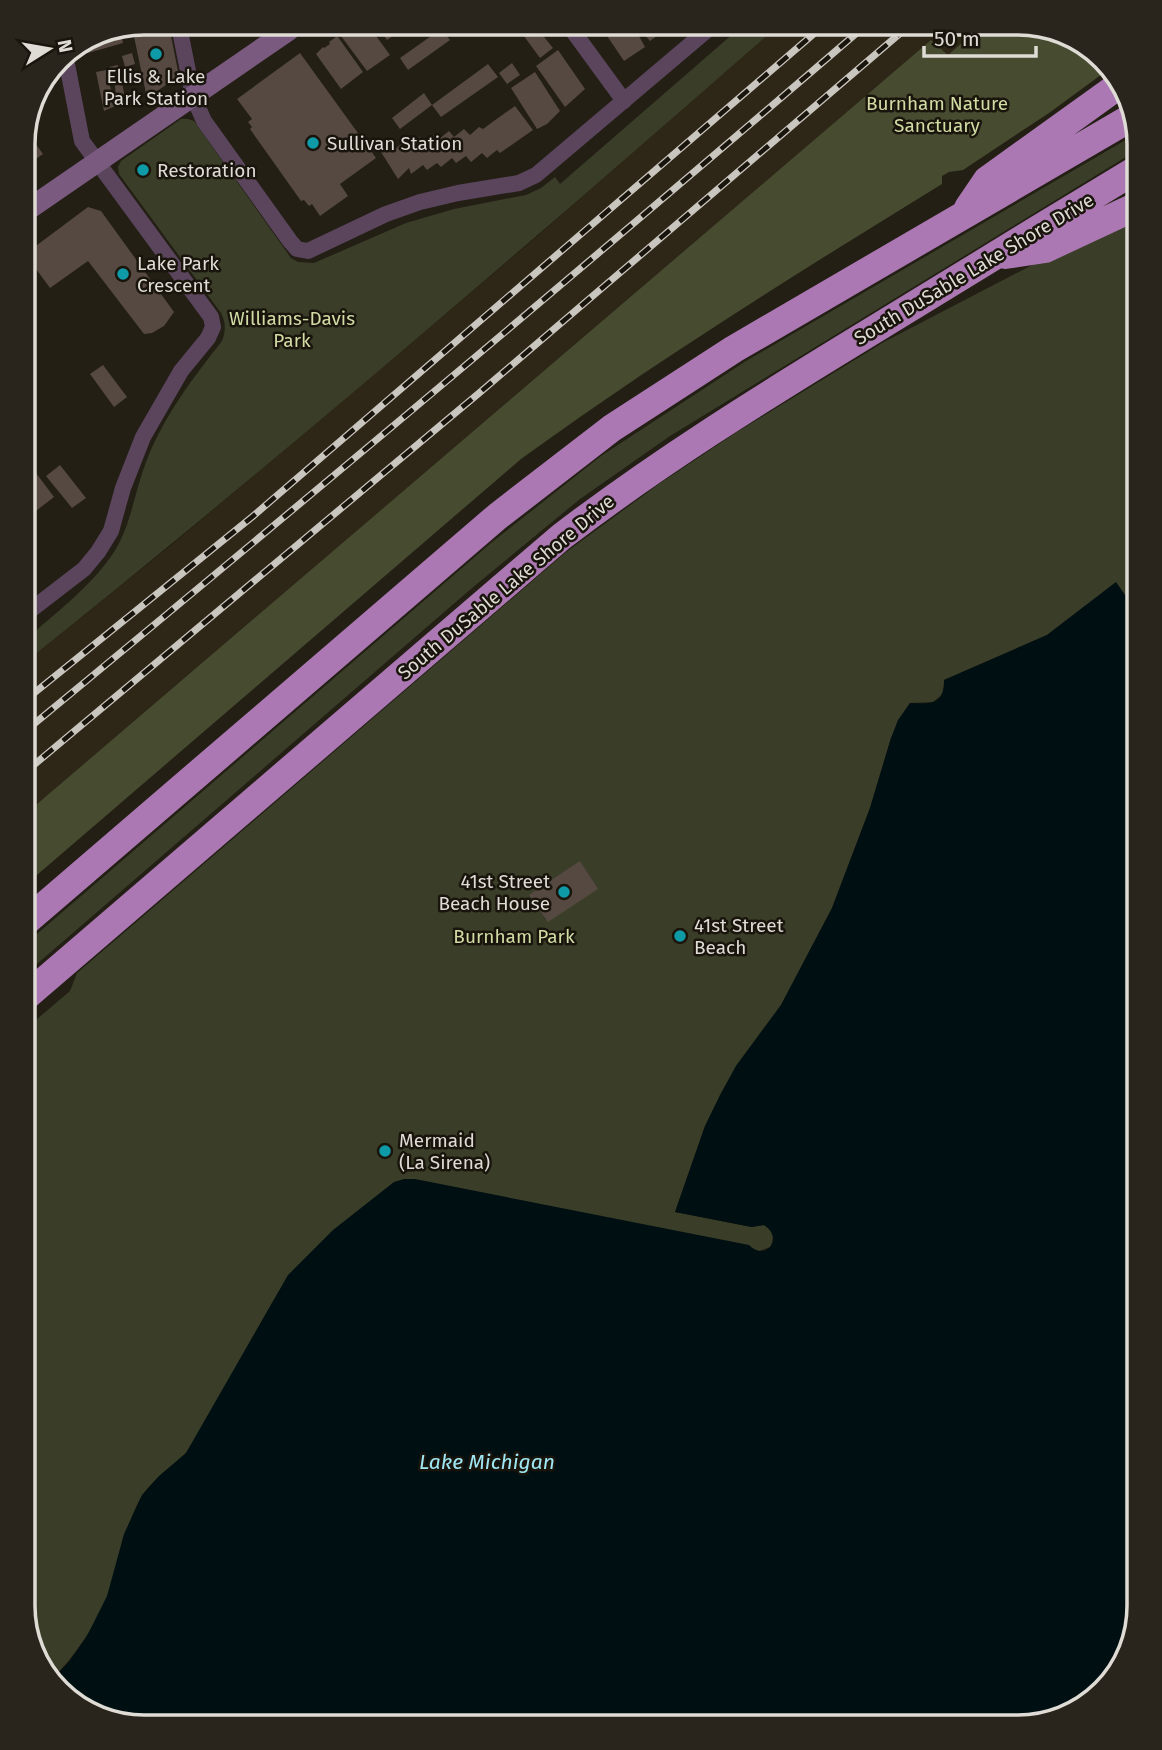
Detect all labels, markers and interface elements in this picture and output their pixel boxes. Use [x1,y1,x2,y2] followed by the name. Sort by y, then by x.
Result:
[14,14,84,84] north arrow
[924,14,1036,58] scale bar
[934,26,980,52] text: 50 m
[53,37,78,54] text: N
[148,46,164,62] marker: Ellis & Lake Park Station
[104,65,208,110] place label: Ellis & Lake Park Station
[866,92,1008,137] park label: Burnham Nature Sanctuary
[327,132,462,155] place label: Sullivan Station
[305,135,321,151] marker: Sullivan Station
[157,159,257,182] place label: Restoration
[135,162,151,178] marker: Restoration
[850,188,1098,350] street label: South DuSable Lake Shore Drive
[137,252,219,297] place label: Lake Park Crescent
[115,266,131,282] marker: Lake Park Crescent
[229,307,355,352] park label: Williams-Davis Park
[393,490,619,684] street label: South DuSable Lake Shore Drive
[438,870,550,915] place label: 41st Street Beach House
[556,884,572,900] marker: 41st Street Beach House
[694,914,784,959] place label: 41st Street Beach
[453,925,575,948] park label: Burnham Park
[672,928,688,944] marker: 41st Street Beach
[399,1129,490,1174] place label: Mermaid (La Sirena)
[377,1143,393,1159] marker: Mermaid (La Sirena)
[419,1449,555,1475] water label: Lake Michigan

